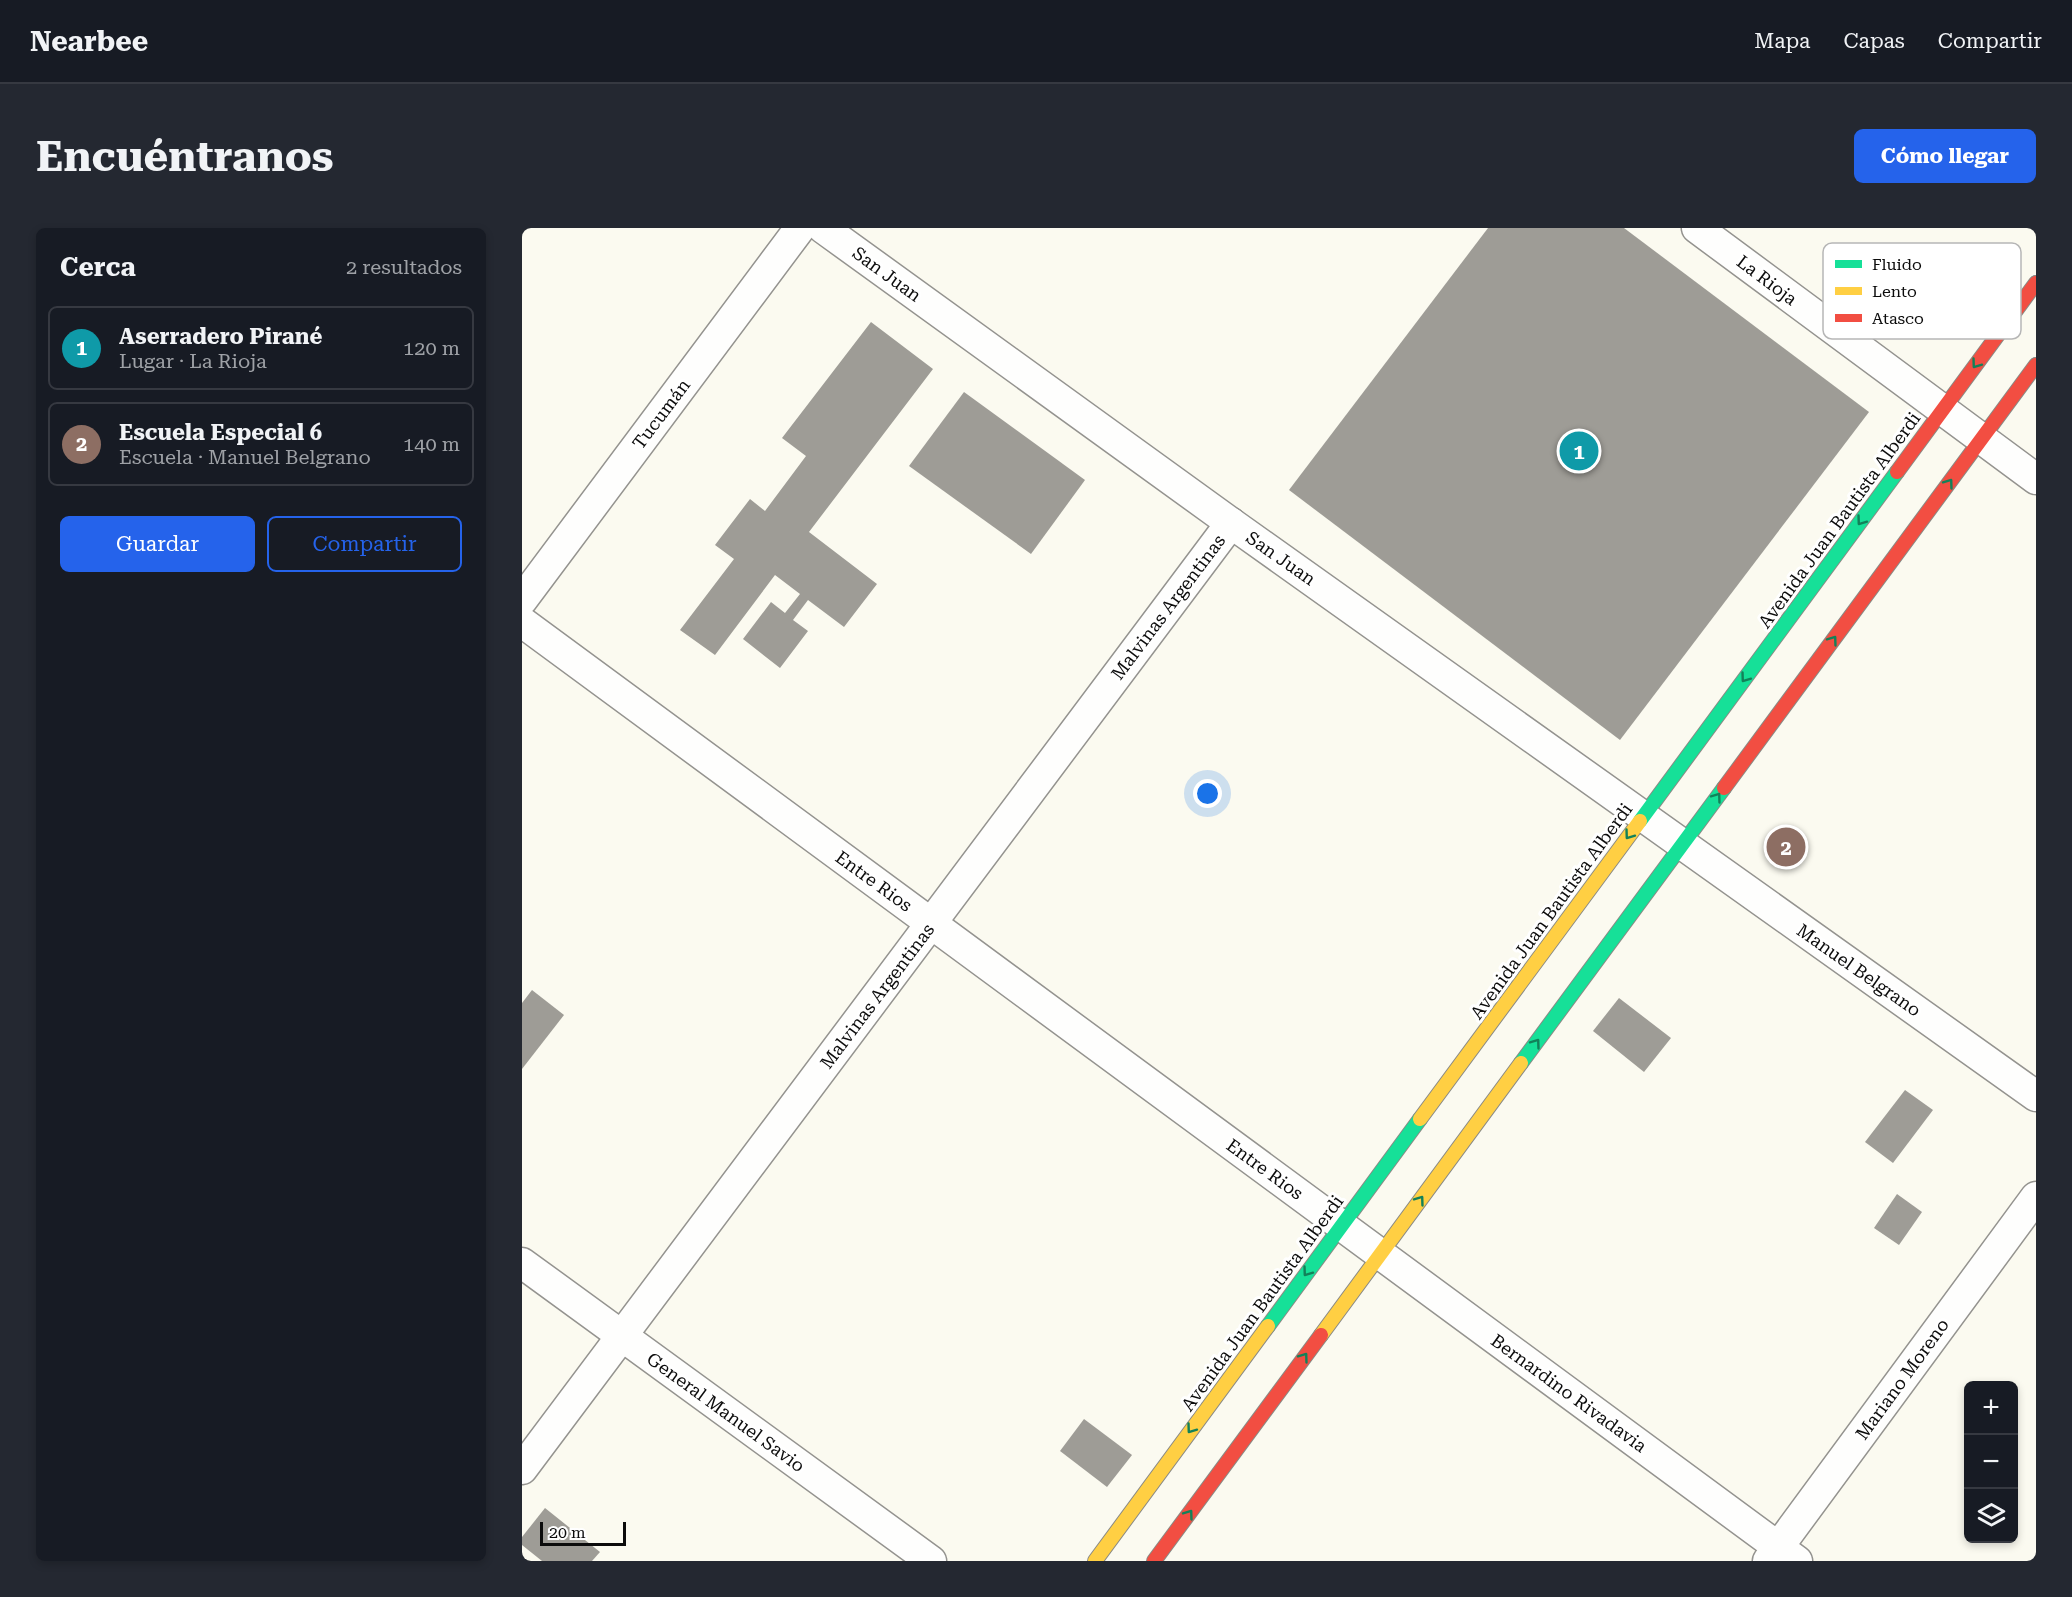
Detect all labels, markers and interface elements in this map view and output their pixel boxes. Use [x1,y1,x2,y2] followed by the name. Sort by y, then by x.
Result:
[30,25,148,58] text: Nearbee
[1754,29,1810,53] text: Mapa
[1843,29,1905,53] text: Capas
[1938,29,2042,53] text: Compartir
[1854,129,2036,183] button: Cómo llegar
[36,132,334,181] text: Encuéntranos
[849,242,926,306] street label: San Juan
[1823,243,2021,339] legend
[1733,251,1801,310] street label: La Rioja
[60,252,136,282] text: Cerca
[346,255,462,279] text: 2 resultados
[1872,255,1922,274] text: Fluido
[1872,282,1917,301] text: Lento
[1872,309,1924,328] text: Atasco
[119,324,322,349] text: Aserradero Pirané
[76,336,87,360] text: 1
[403,336,460,360] text: 120 m
[119,349,267,373] text: Lugar · La Rioja
[1973,357,1984,368] one-way arrow
[628,375,694,453] street label: Tucumán
[1754,408,1925,632] street label: Avenida Juan Bautista Alberdi
[119,420,322,445] text: Escuela Especial 6
[1560,428,1598,474] pin: 1
[76,432,87,456] text: 2
[403,432,460,456] text: 140 m
[119,445,371,469] text: Escuela · Manuel Belgrano
[1942,478,1953,489] one-way arrow
[1857,514,1868,525] one-way arrow
[60,516,255,572] button: Guardar
[267,516,462,572] button: Compartir
[1242,527,1320,590] street label: San Juan
[1107,530,1229,684] street label: Malvinas Argentinas
[1826,635,1837,646] one-way arrow
[1741,671,1752,682] one-way arrow
[1193,779,1222,808] your location
[1710,792,1721,803] one-way arrow
[1466,799,1637,1023] street label: Avenida Juan Bautista Alberdi
[1766,824,1806,870] pin: 2
[1625,828,1636,839] one-way arrow
[832,846,916,916] street label: Entre Rios
[816,919,938,1073] street label: Malvinas Argentinas
[1793,919,1925,1021] street label: Manuel Belgrano
[1528,1039,1539,1050] one-way arrow
[1223,1134,1307,1204] street label: Entre Rios
[1177,1191,1348,1415] street label: Avenida Juan Bautista Alberdi
[1413,1196,1424,1207] one-way arrow
[1303,1266,1314,1277] one-way arrow
[1851,1314,1953,1444] street label: Mariano Moreno
[1487,1330,1651,1457] street label: Bernardino Rivadavia
[643,1348,809,1476] street label: General Manuel Savio
[1297,1352,1308,1363] one-way arrow
[1964,1381,2018,1543] map controls
[1964,1381,2018,1435] button: +
[1188,1423,1199,1434] one-way arrow
[1964,1435,2018,1489] button: −
[1964,1489,2018,1543] button: layers
[1181,1509,1192,1520] one-way arrow
[540,1519,626,1546] scale bar
[549,1523,586,1542] text: 20 m

